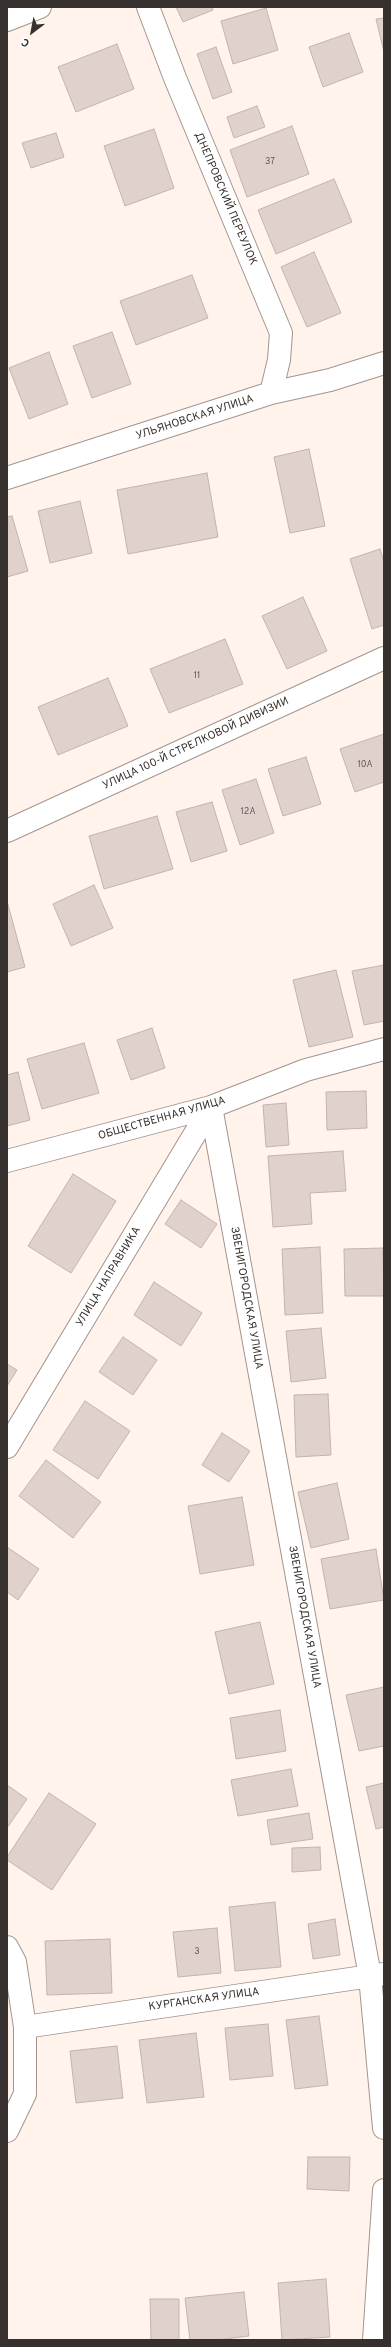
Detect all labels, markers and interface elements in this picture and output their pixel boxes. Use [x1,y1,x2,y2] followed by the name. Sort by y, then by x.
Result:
[12,12,52,52] north arrow
[19,34,32,50] text: С
[191,131,259,267] street label: ДНЕПРОВСКИЙ ПЕРЕУЛОК
[265,157,275,167] house number: 37
[135,393,255,443] street label: УЛЬЯНОВСКАЯ УЛИЦА
[194,671,200,681] house number: 11
[101,695,291,793] street label: УЛИЦА 100-Й СТРЕЛКОВОЙ ДИВИЗИИ
[358,760,372,770] house number: 10А
[241,807,255,817] house number: 12А
[97,1094,227,1144] street label: ОБЩЕСТВЕННАЯ УЛИЦА
[74,1225,144,1329] street label: УЛИЦА НАПРАВНИКА
[227,1226,265,1370] street label: ЗВЕНИГОРОДСКАЯ УЛИЦА
[285,1545,323,1689] street label: ЗВЕНИГОРОДСКАЯ УЛИЦА
[194,1947,200,1957] house number: 3
[148,1986,260,2014] street label: КУРГАНСКАЯ УЛИЦА

